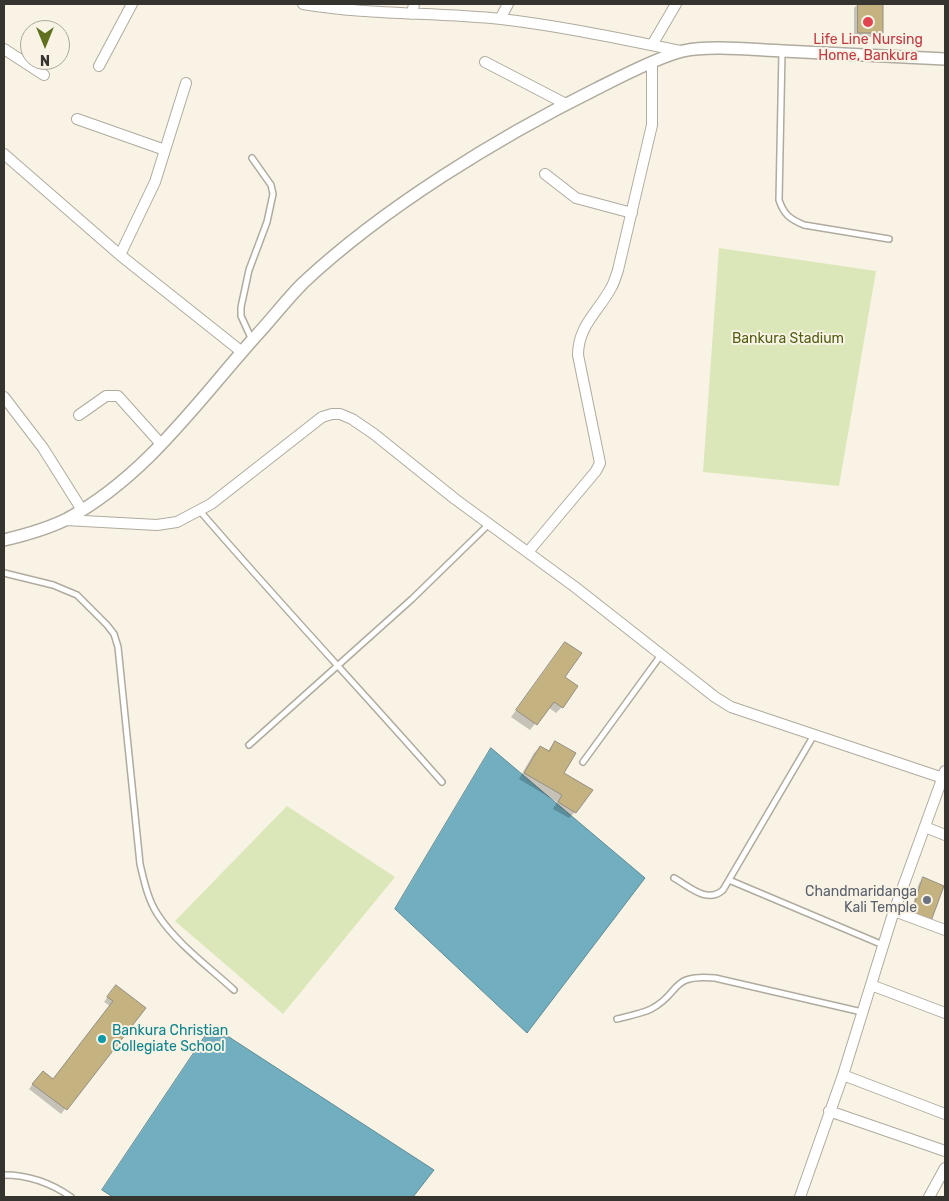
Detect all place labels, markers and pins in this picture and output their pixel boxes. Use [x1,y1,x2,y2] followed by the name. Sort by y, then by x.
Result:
[861,15,875,29] marker: Life Line Nursing Home, Bankura
[813,32,923,64] place label: Life Line Nursing Home, Bankura
[805,884,917,916] place label: Chandmaridanga Kali Temple
[921,894,933,906] marker: Chandmaridanga Kali Temple
[112,1023,228,1056] place label: Bankura Christian Collegiate School
[96,1033,108,1045] marker: Bankura Christian Collegiate School

